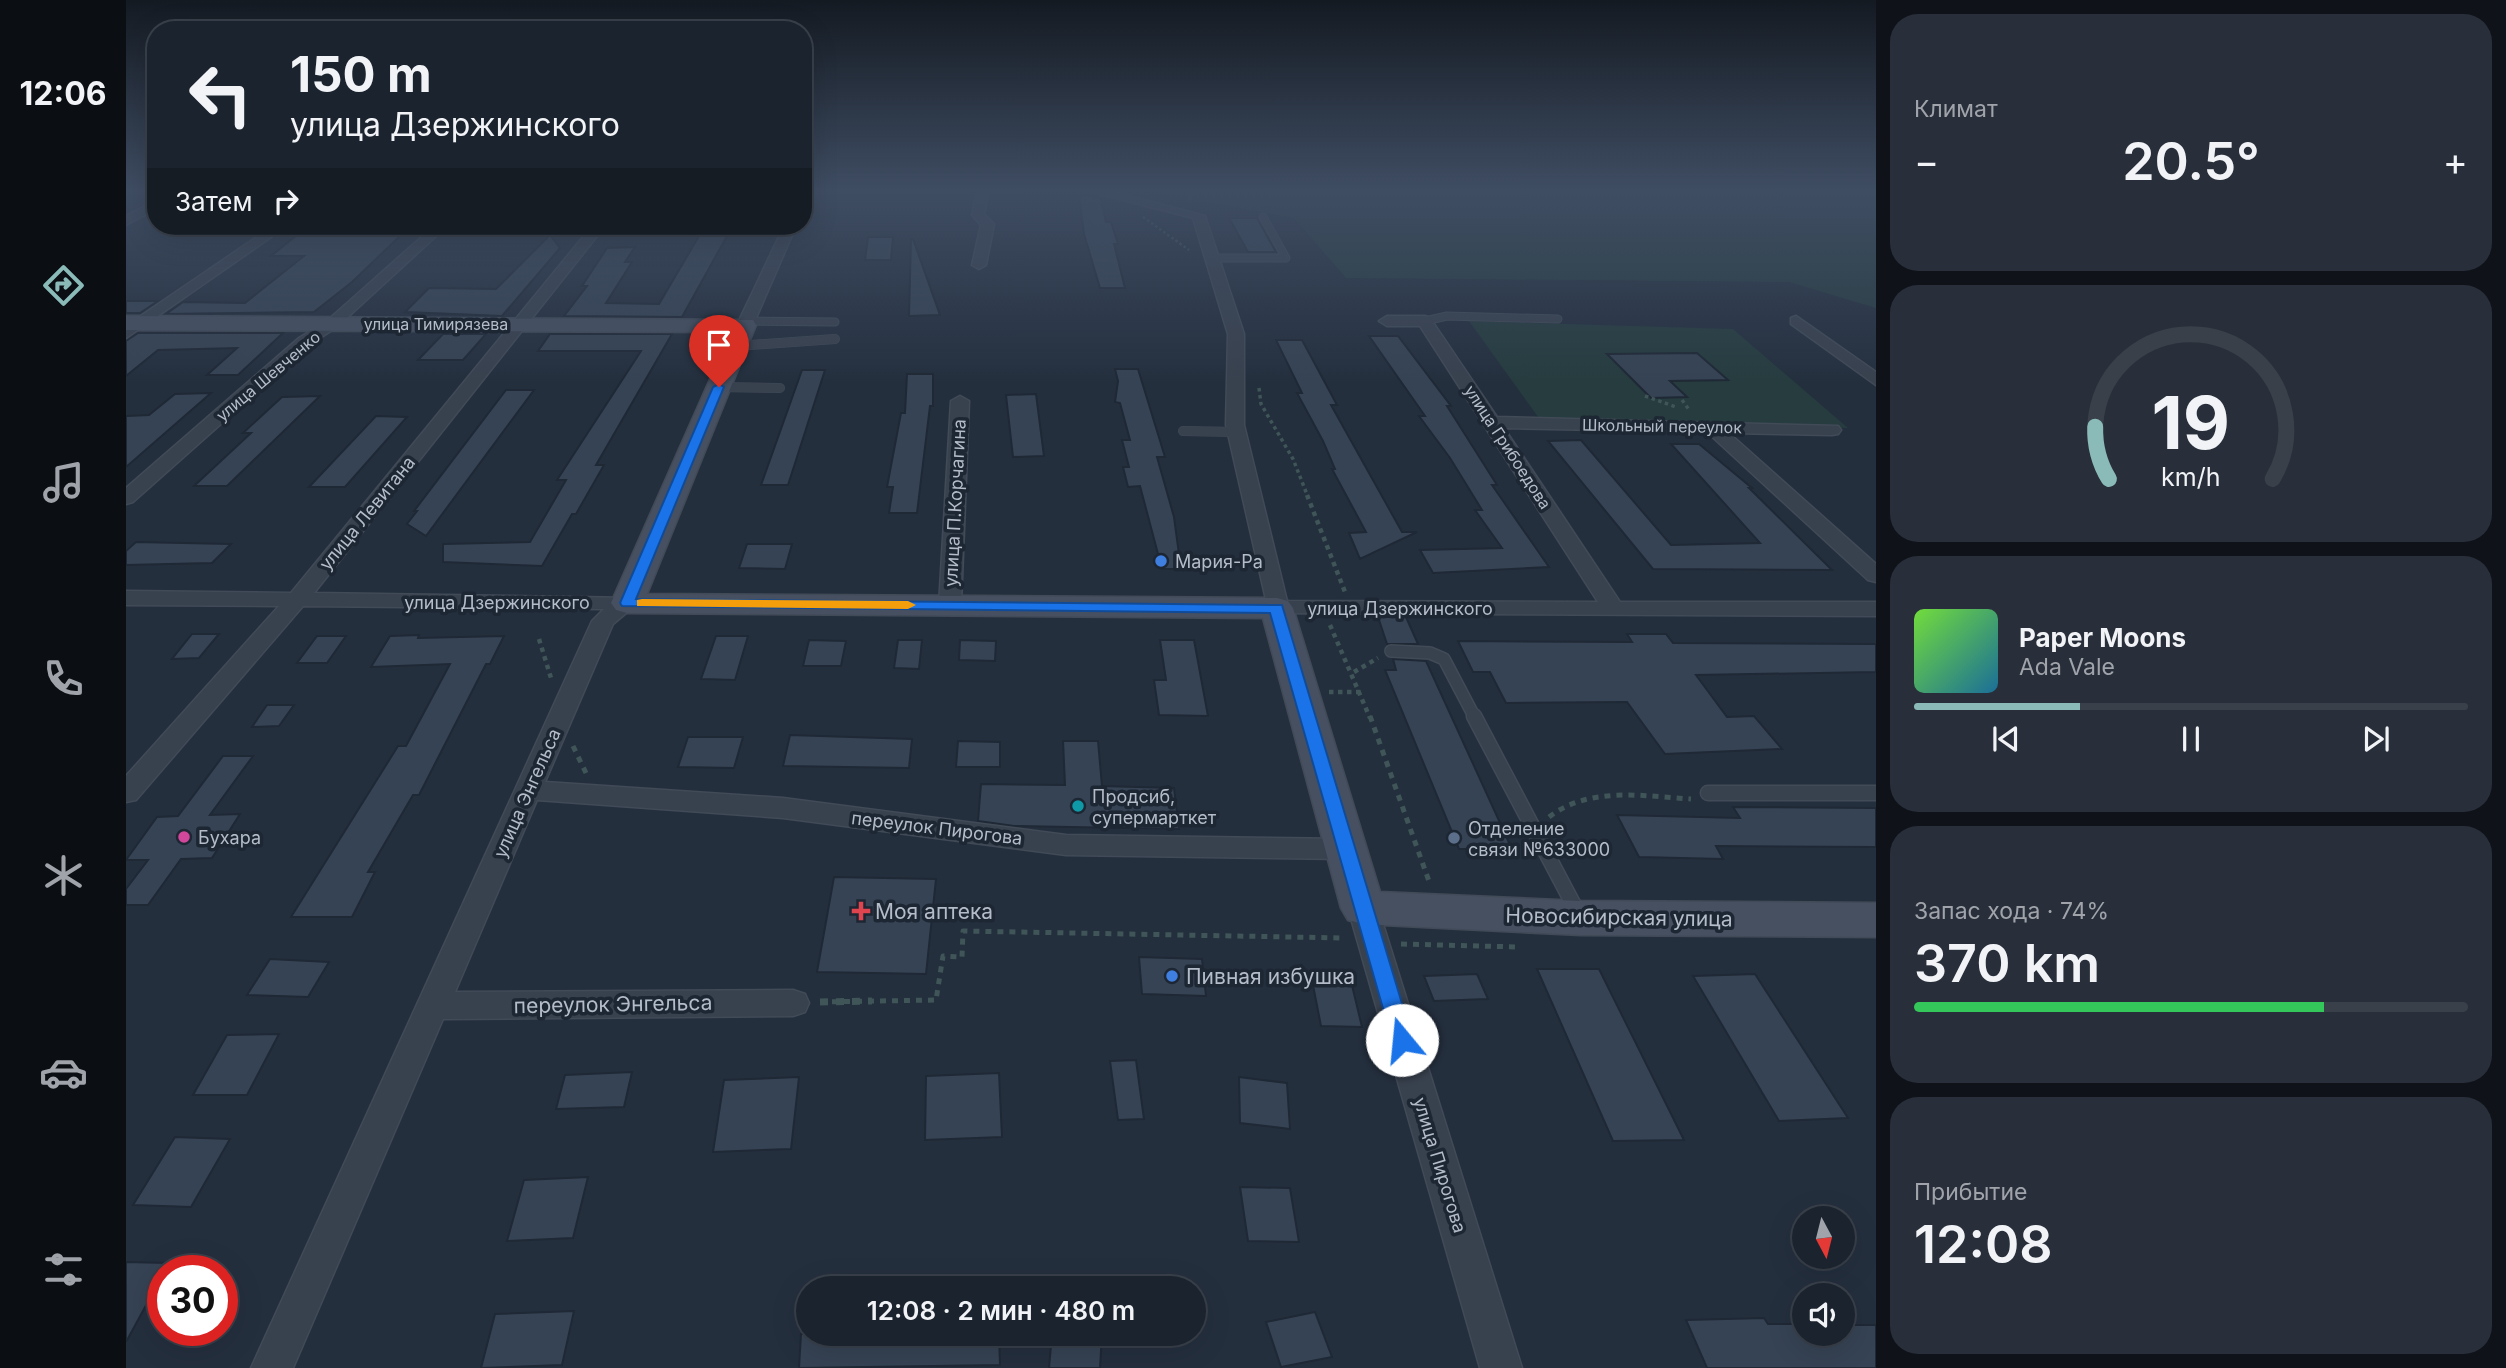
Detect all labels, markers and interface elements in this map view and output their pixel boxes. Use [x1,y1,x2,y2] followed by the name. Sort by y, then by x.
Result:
[290,45,432,104] text: 150 m
[175,49,266,140] icon: left
[20,74,107,113] text: 12:06
[1914,95,1998,123] text: Климат
[290,105,620,144] text: улица Дзержинского
[2122,130,2260,193] text: 20.5°
[1914,138,1939,184] text: −
[2443,138,2468,184] text: +
[267,182,305,220] icon: right
[175,186,253,217] text: Затем
[39,261,88,310] icon: directions
[364,314,508,334] street label: улица Тимирязева
[689,315,749,387] pin
[700,326,738,364] icon: arrive
[212,327,324,425] street label: улица Шевченко
[2152,379,2230,468] text: 19
[1460,381,1556,513] street label: улица Грибоедова
[1582,415,1742,437] street label: Школьный переулок
[940,418,970,588] street label: улица П.Корчагина
[315,452,419,574] street label: улица Левитана
[39,458,88,507] icon: music
[2161,462,2221,492] text: km/h
[1175,551,1263,572] place label: Мария-Ра
[1153,553,1169,569] marker: Мария-Ра
[404,592,590,613] street label: улица Дзержинского
[1307,598,1493,619] street label: улица Дзержинского
[2019,622,2186,653] text: Paper Moons
[2019,653,2115,681] text: Ada Vale
[39,654,88,703] icon: phone
[1987,720,2025,758] icon: previous
[2172,720,2210,758] icon: pause
[2357,720,2395,758] icon: next
[489,725,565,861] street label: улица Энгельса
[1092,786,1217,828] place label: Продсиб, супермарткет
[1070,798,1086,814] marker: Продсиб, супермарткет
[850,807,1024,849] street label: переулок Пирогова
[1468,818,1610,860] place label: Отделение связи №633000
[198,827,261,848] place label: Бухара
[176,829,192,845] marker: Бухара
[1446,830,1462,846] marker: Отделение связи №633000
[39,851,88,900] icon: climate
[1914,897,2109,925] text: Запас хода · 74%
[875,899,993,924] place label: Моя аптека
[853,903,869,919] marker: Моя аптека
[1505,903,1733,931] street label: Новосибирская улица
[1914,932,2100,995] text: 370 km
[1186,964,1355,989] place label: Пивная избушка
[1164,968,1180,984] marker: Пивная избушка
[513,990,713,1018] street label: переулок Энгельса
[1365,1003,1439,1077] position arrow
[39,1048,88,1097] icon: car
[1409,1095,1471,1235] street label: улица Пирогова
[1914,1178,2027,1206] text: Прибытие
[1792,1206,1855,1269] north arrow
[1792,1206,1855,1346] map controls
[1914,1213,2053,1276] text: 12:08
[39,1245,88,1294] icon: filters
[147,1255,238,1346] speed limit sign: 30
[1792,1283,1855,1346] button: sound
[867,1295,1135,1326] text: 12:08 · 2 мин · 480 m

